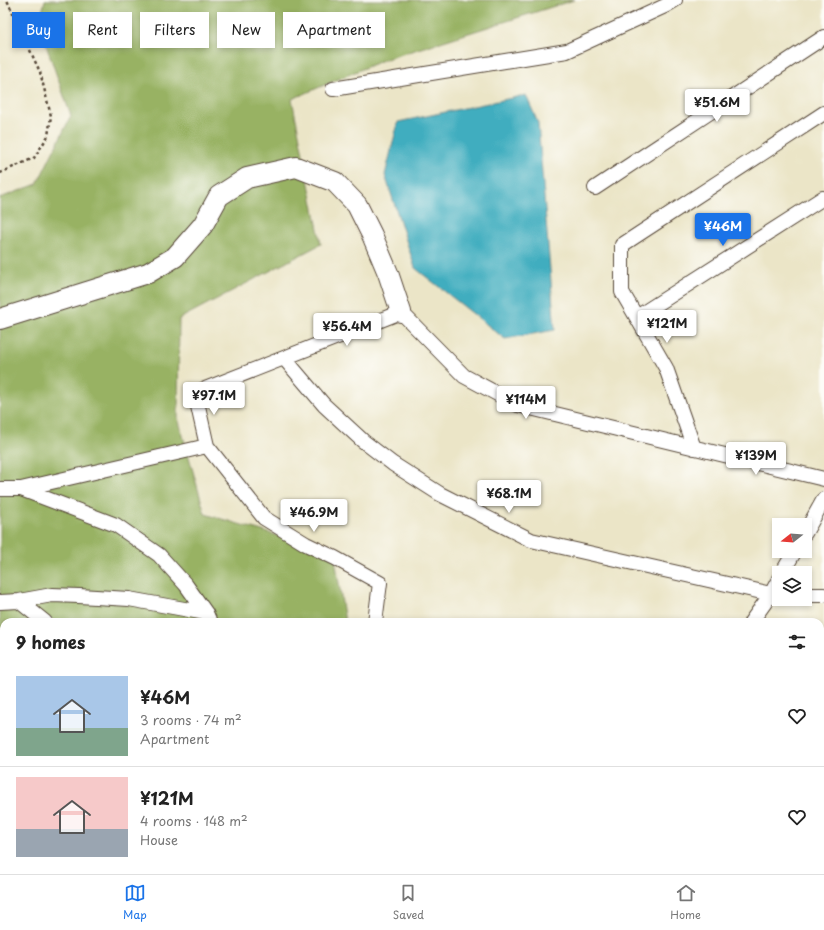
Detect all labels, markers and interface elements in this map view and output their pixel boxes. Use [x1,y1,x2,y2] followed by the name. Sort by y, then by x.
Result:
[12,12,65,48] chip: Buy
[73,12,132,48] chip: Rent
[140,12,209,48] chip: Filters
[217,12,275,48] chip: New
[283,12,385,48] chip: Apartment
[684,89,750,123] pin: ¥51.6M
[694,92,740,111] text: ¥51.6M
[699,213,747,247] pin: ¥46M
[704,216,742,235] text: ¥46M
[639,310,695,344] pin: ¥121M
[314,313,380,347] pin: ¥56.4M
[647,313,687,332] text: ¥121M
[322,316,372,335] text: ¥56.4M
[181,382,247,416] pin: ¥97.1M
[192,385,236,404] text: ¥97.1M
[498,386,554,420] pin: ¥114M
[506,389,546,408] text: ¥114M
[728,442,784,476] pin: ¥139M
[735,445,777,464] text: ¥139M
[476,480,542,514] pin: ¥68.1M
[486,483,532,502] text: ¥68.1M
[281,499,347,533] pin: ¥46.9M
[289,502,339,521] text: ¥46.9M
[772,518,812,558] north arrow
[772,518,812,606] map controls
[772,566,812,606] button: layers
[16,629,85,655] text: 9 homes
[786,631,808,653] icon: filters
[140,684,190,710] text: ¥46M
[48,692,96,740] icon: home
[786,705,808,727] icon: heart
[140,710,242,729] text: 3 rooms · 74 m²
[140,729,209,748] text: Apartment
[140,785,194,811] text: ¥121M
[48,793,96,841] icon: home
[786,806,808,828] icon: heart
[140,811,248,830] text: 4 rooms · 148 m²
[140,830,178,849] text: House
[123,882,147,923] tab: Map
[393,882,424,923] tab: Saved
[670,882,701,923] tab: Home

